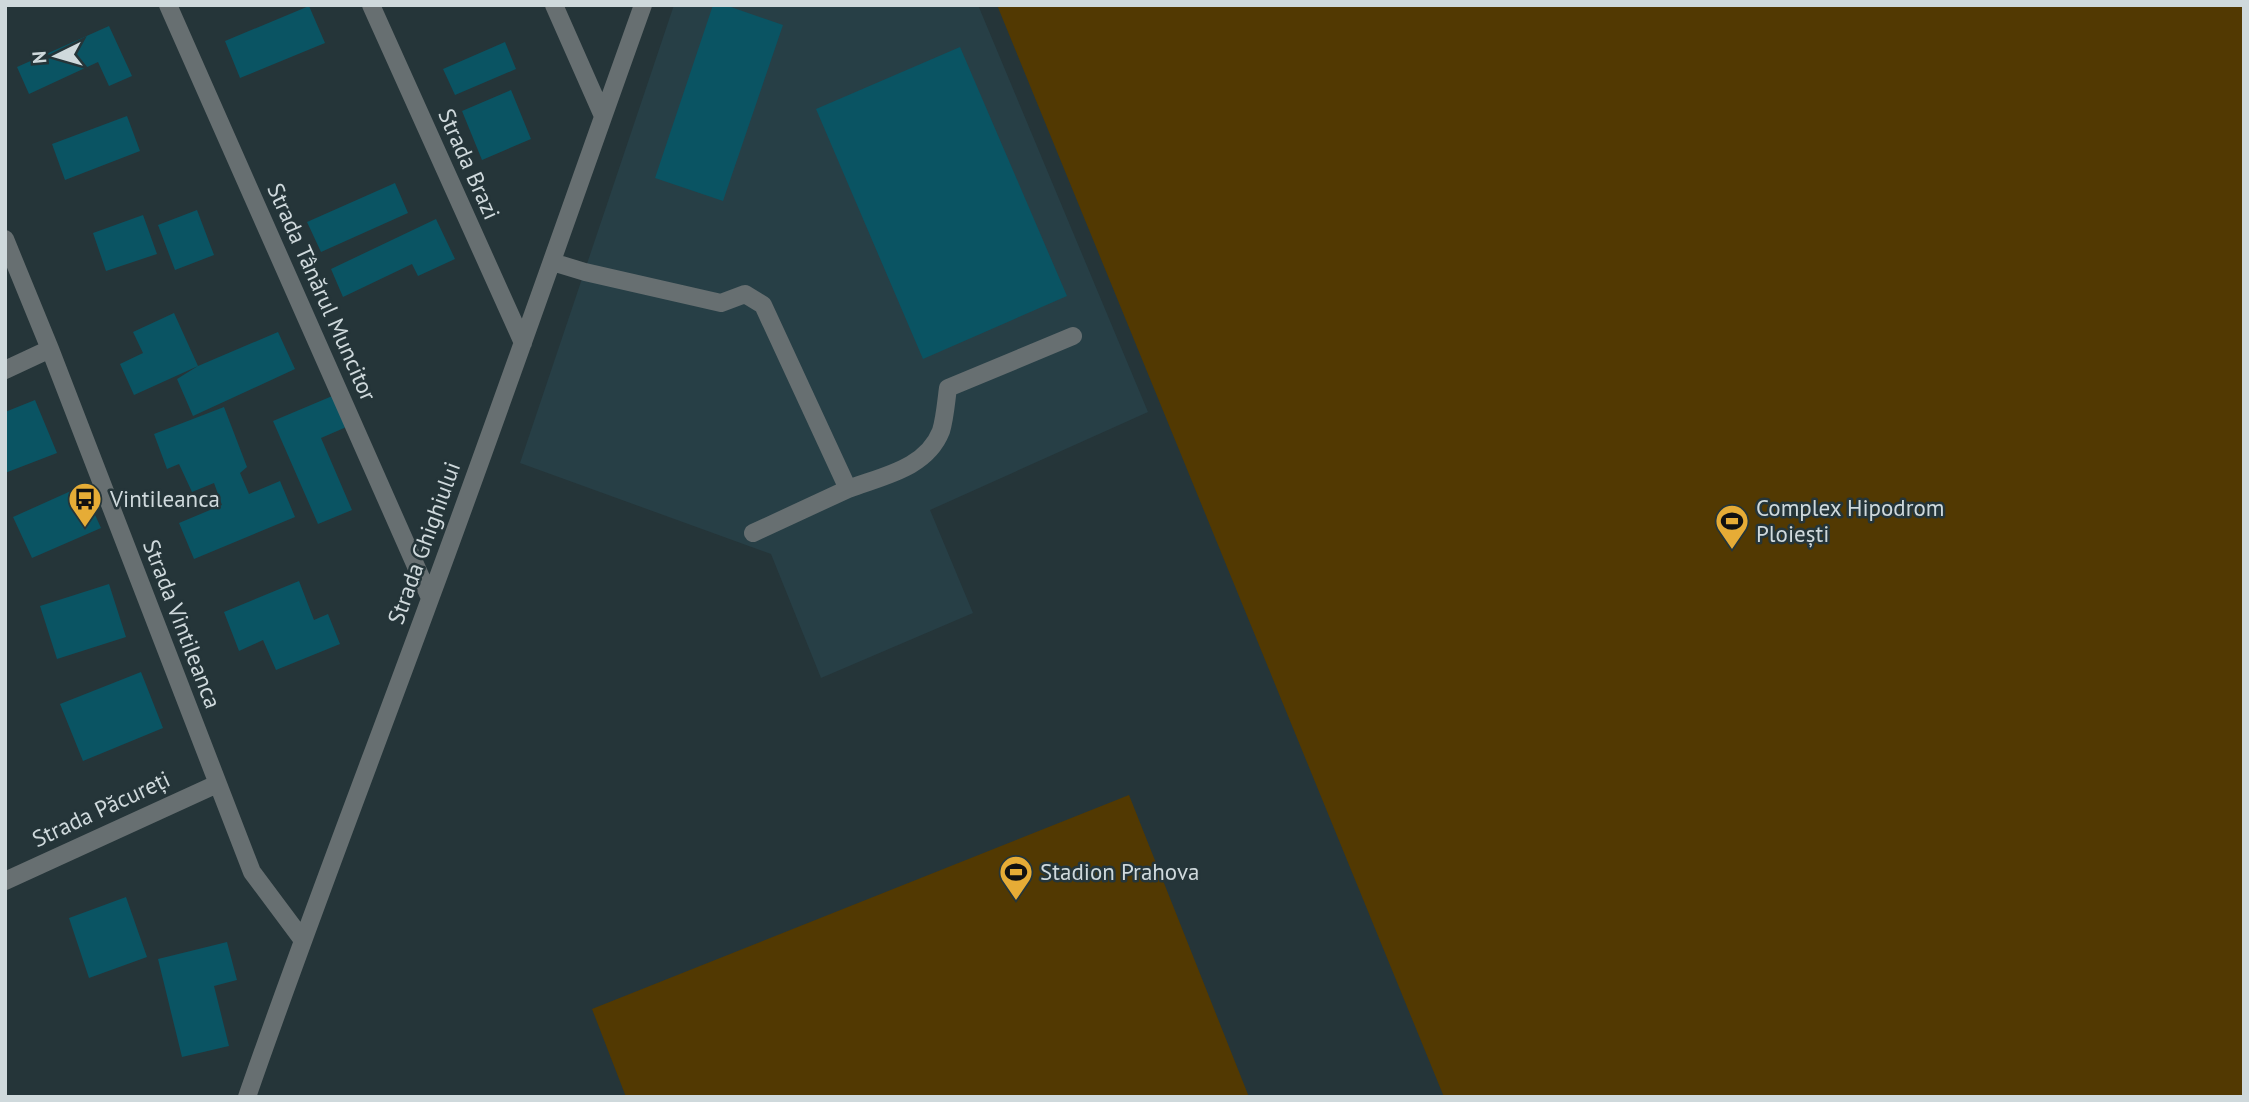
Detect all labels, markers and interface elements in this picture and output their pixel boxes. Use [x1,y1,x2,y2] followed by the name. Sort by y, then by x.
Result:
[21,21,91,91] north arrow
[27,50,52,65] text: N
[432,104,507,224] street label: Strada Brazi
[261,178,384,405] street label: Strada Tânărul Muncitor
[381,458,466,628] street label: Strada Ghighiului
[66,480,104,529] bus stop icon: Vintileanca
[109,484,220,513] place label: Vintileanca
[1756,493,1945,548] place label: Complex Hipodrom Ploiești
[1713,502,1751,551] sports icon: Complex Hipodrom Ploiești
[137,535,228,712] street label: Strada Vintileanca
[27,764,174,853] street label: Strada Păcureți
[997,853,1035,902] sports icon: Stadion Prahova
[1040,857,1199,886] place label: Stadion Prahova

